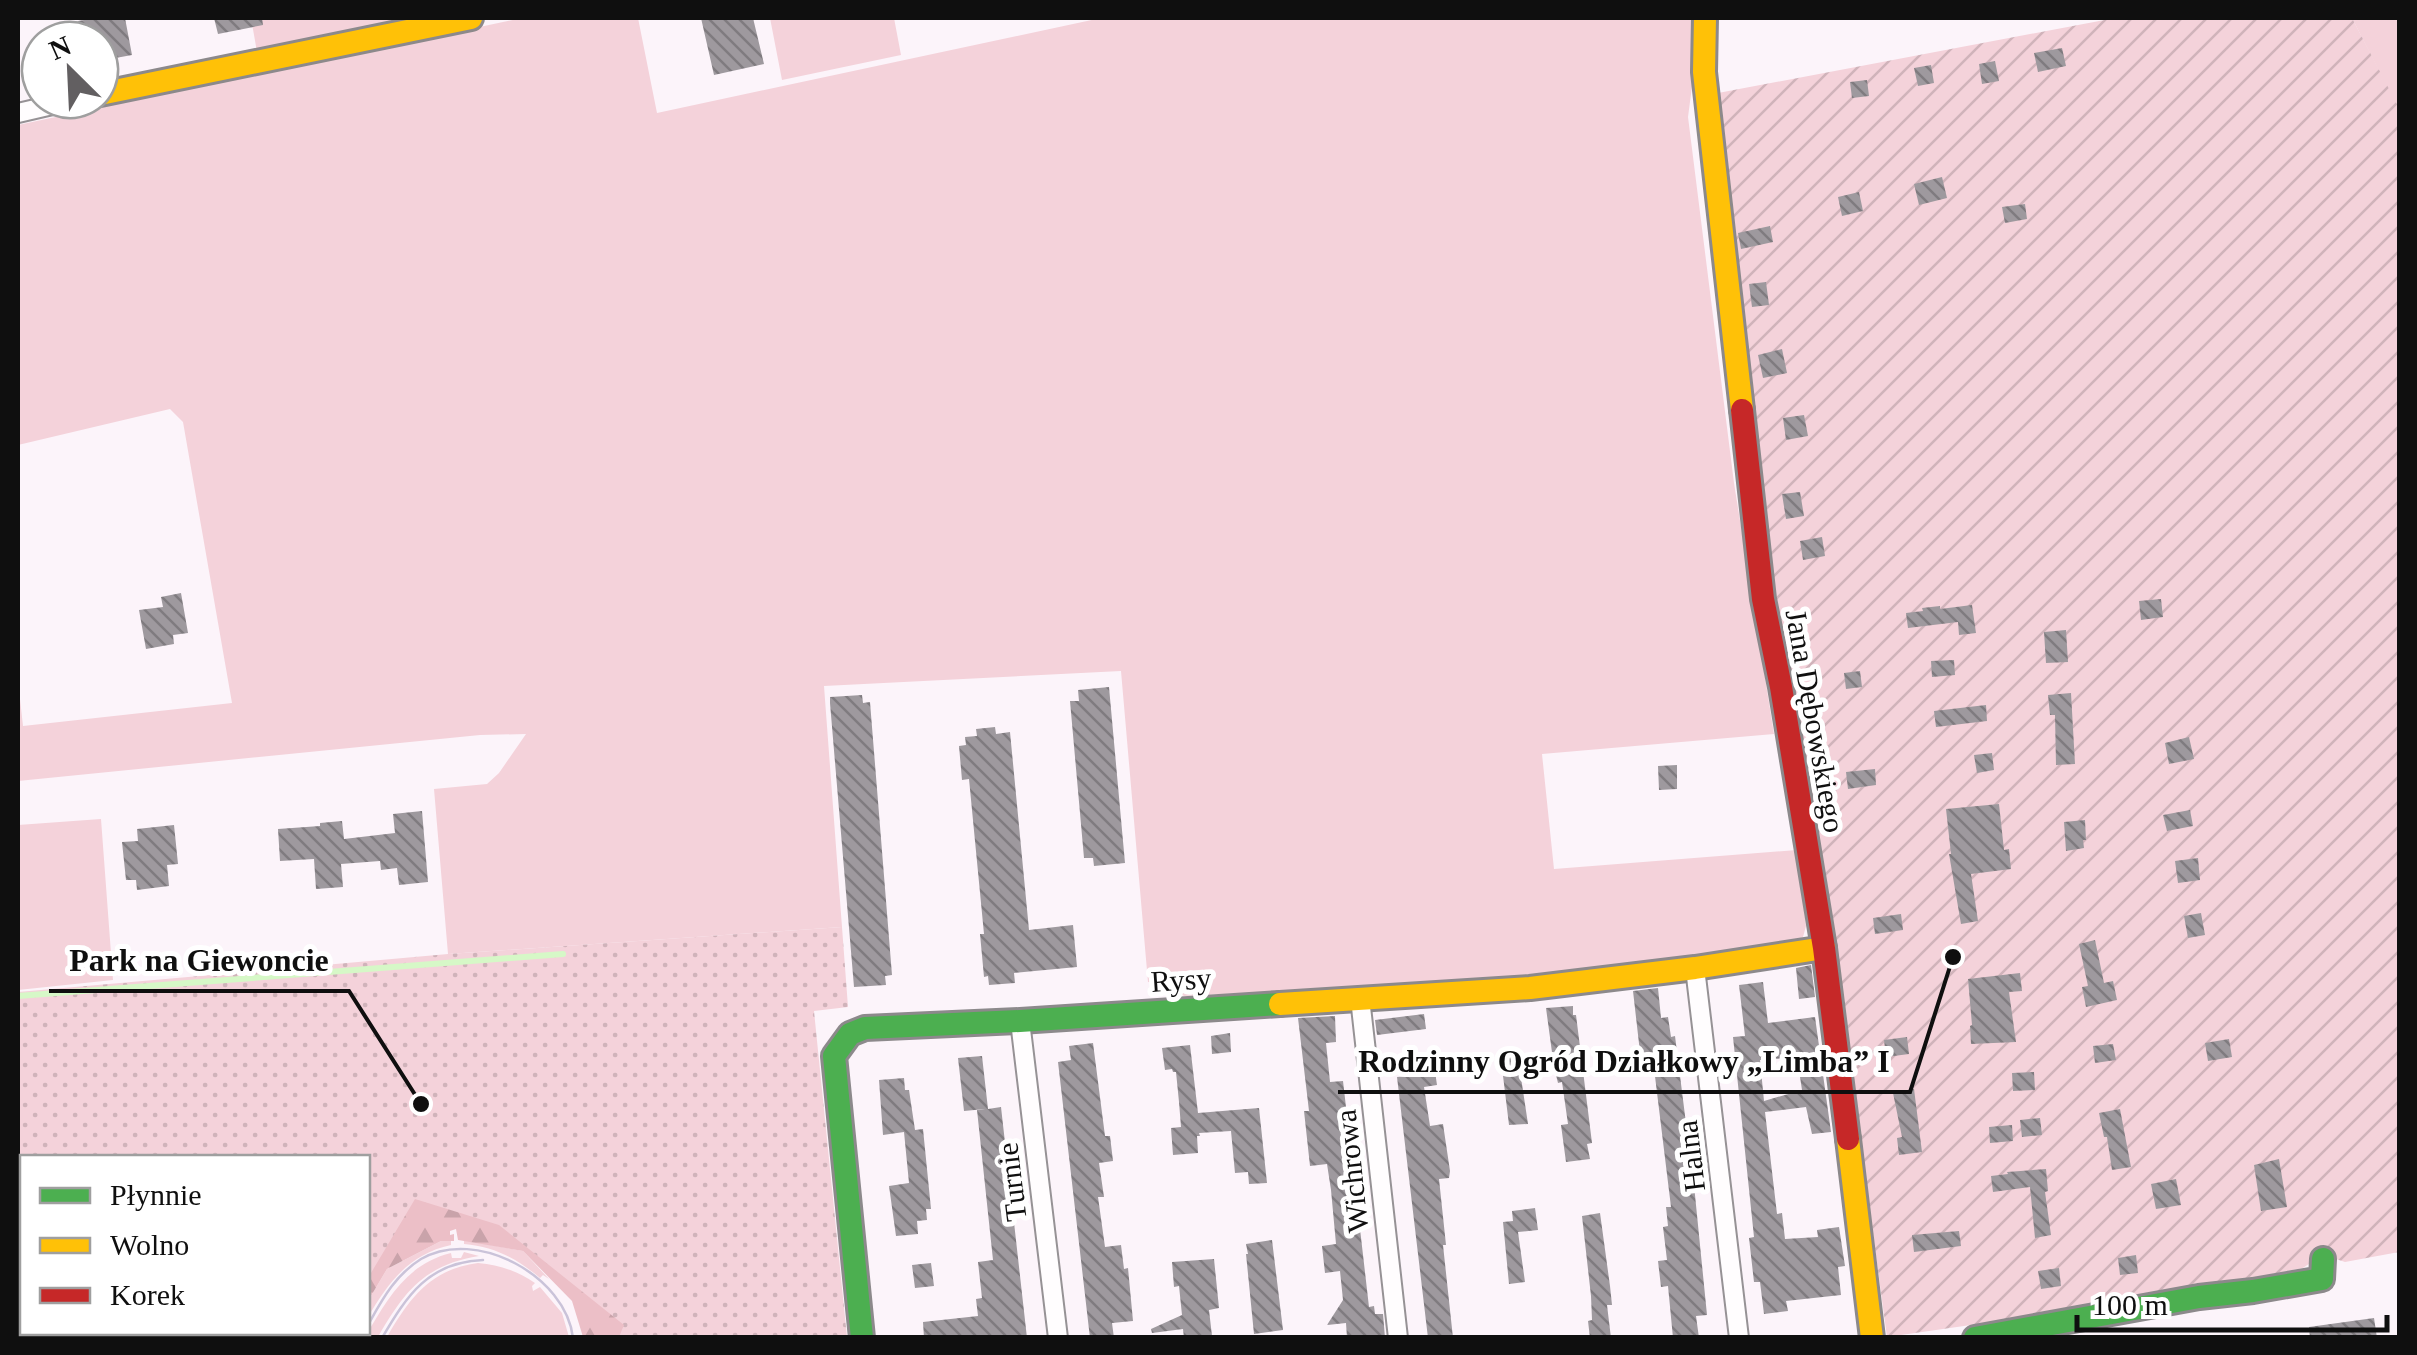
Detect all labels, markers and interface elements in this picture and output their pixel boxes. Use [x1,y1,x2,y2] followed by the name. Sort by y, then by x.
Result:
[20,20,120,120] north arrow
[44,29,76,66] text: N
[1780,607,1851,835] street label: Jana Dębowskiego
[49,929,349,991] callout: Park na Giewoncie
[69,942,329,978] text: Park na Giewoncie
[1150,961,1212,998] street label: Rysy
[1338,1030,1910,1092] callout: Rodzinny Ogród Działkowy „Limba” I
[1358,1043,1890,1079] text: Rodzinny Ogród Działkowy „Limba” I
[1329,1108,1374,1234] street label: Wichrowa
[1670,1118,1711,1194] street label: Halna
[990,1141,1033,1223] street label: Turnie
[20,1155,370,1335] legend
[110,1178,202,1211] text: Płynnie
[110,1228,189,1261] text: Wolno
[2077,1270,2387,1332] scale bar
[110,1278,185,1311] text: Korek
[2092,1288,2168,1321] text: 100 m

